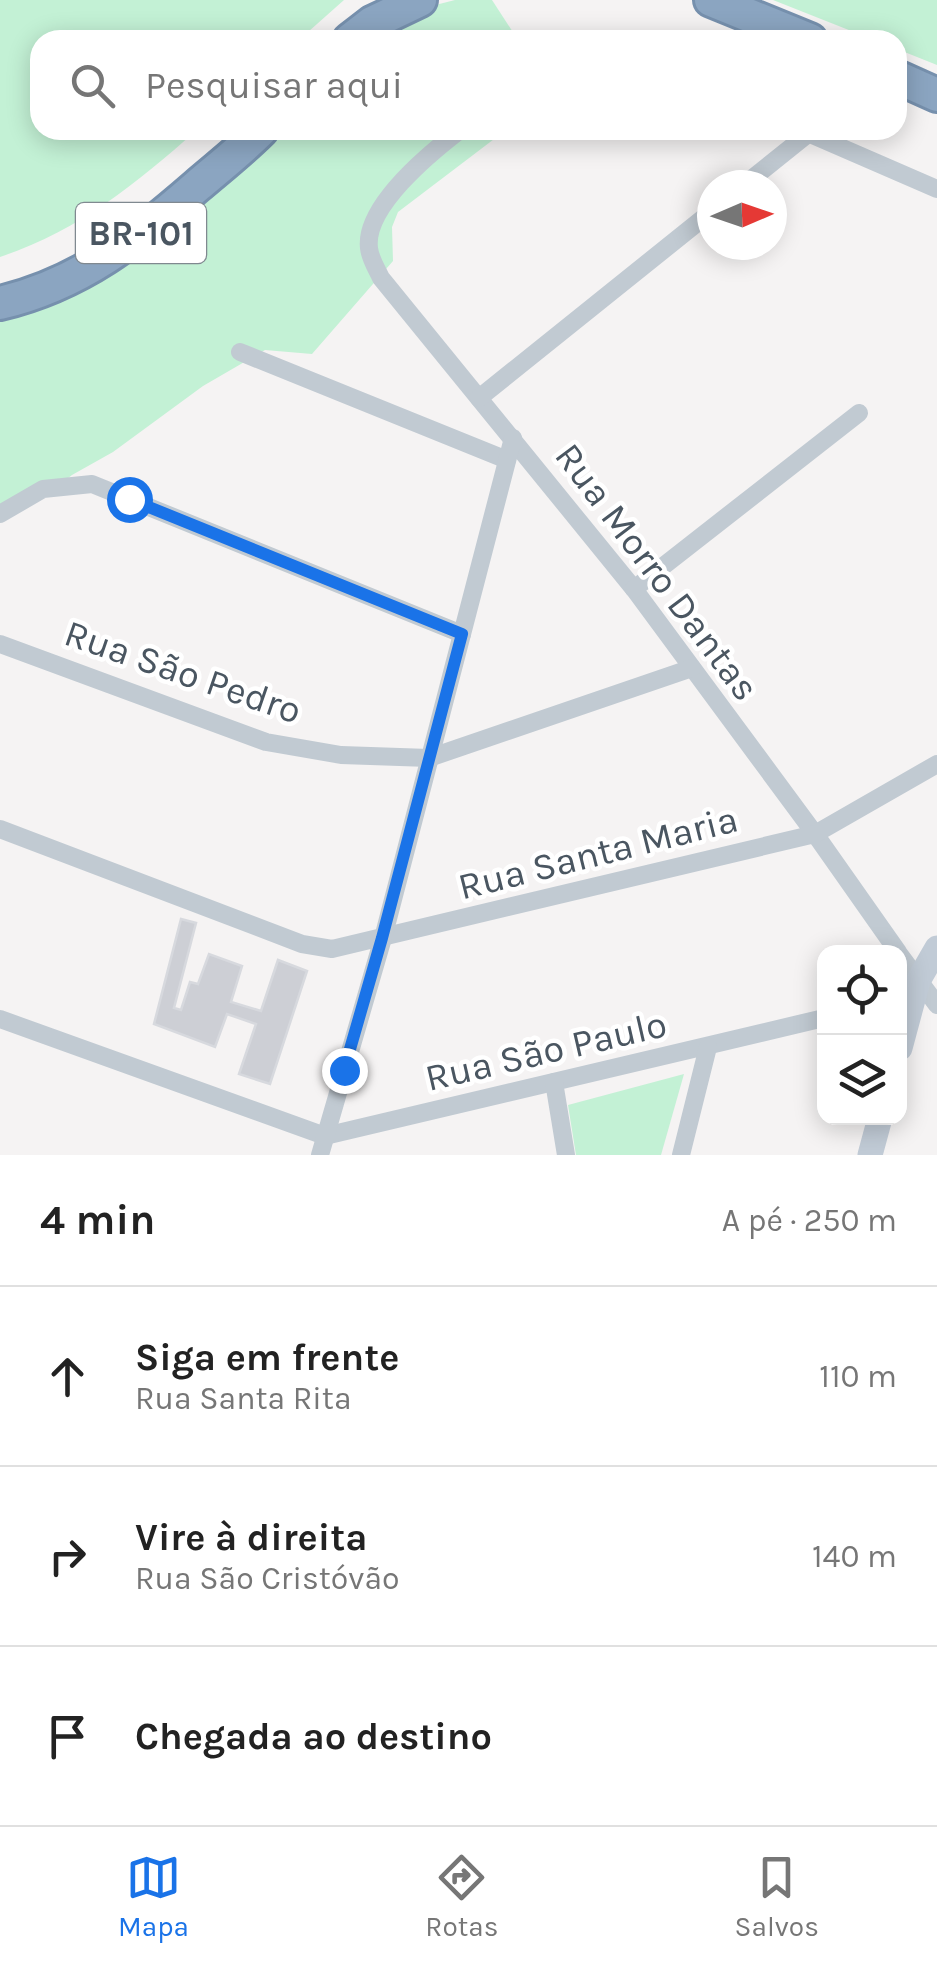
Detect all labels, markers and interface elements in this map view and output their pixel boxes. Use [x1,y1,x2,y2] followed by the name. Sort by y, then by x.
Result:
[30,30,907,140] search box
[65,58,120,113] icon: search
[145,63,403,108] text: Pesquisar aqui
[697,170,787,260] north arrow
[76,203,206,263] road number: BR-101
[546,434,768,710] street label: Rua Morro Dantas
[107,477,153,523] route start
[59,610,307,734] street label: Rua São Pedro
[454,797,742,909] street label: Rua Santa Maria
[817,945,907,1125] map controls
[817,945,907,1035] button: locate
[421,1001,671,1101] street label: Rua São Paulo
[817,1035,907,1125] button: layers
[322,1048,368,1094] route end
[40,1195,155,1245] text: 4 min
[722,1202,897,1239] text: A pé · 250 m
[135,1335,399,1380] text: Siga em frente
[40,1349,95,1404] icon: ahead
[819,1358,897,1395] text: 110 m
[135,1380,352,1417] text: Rua Santa Rita
[135,1515,367,1560] text: Vire à direita
[40,1529,95,1584] icon: right
[812,1538,897,1575] text: 140 m
[135,1560,399,1597] text: Rua São Cristóvão
[40,1709,95,1764] icon: arrive
[135,1714,492,1759] text: Chegada ao destino
[118,1850,189,1943] tab: Mapa
[425,1850,498,1943] tab: Rotas
[735,1850,819,1943] tab: Salvos

